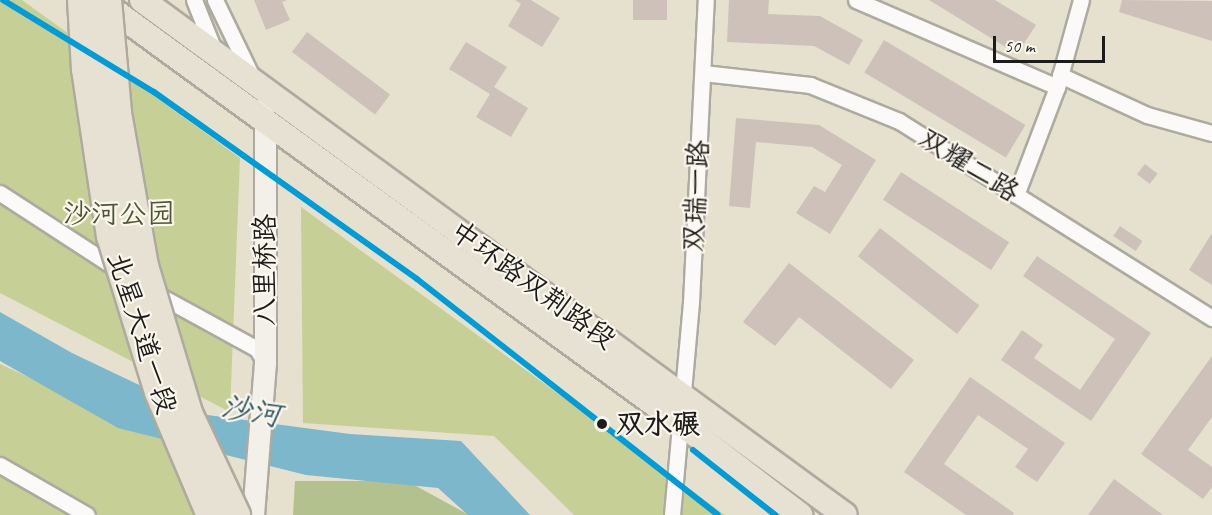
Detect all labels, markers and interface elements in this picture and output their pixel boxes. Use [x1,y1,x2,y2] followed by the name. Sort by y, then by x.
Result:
[996,24,1108,62] scale bar
[1004,35,1035,57] text: 50 m
[913,121,1025,209] street label: 双耀二路
[676,139,716,253] street label: 双瑞一路
[63,197,175,231] park label: 沙河公园
[248,214,282,326] street label: 八里桥路
[444,214,622,356] street label: 中环路双荆路段
[100,248,184,418] street label: 北星大道一段
[218,388,284,434] water label: 沙河
[616,407,700,441] place label: 双水碾
[593,415,611,433] marker: 双水碾

